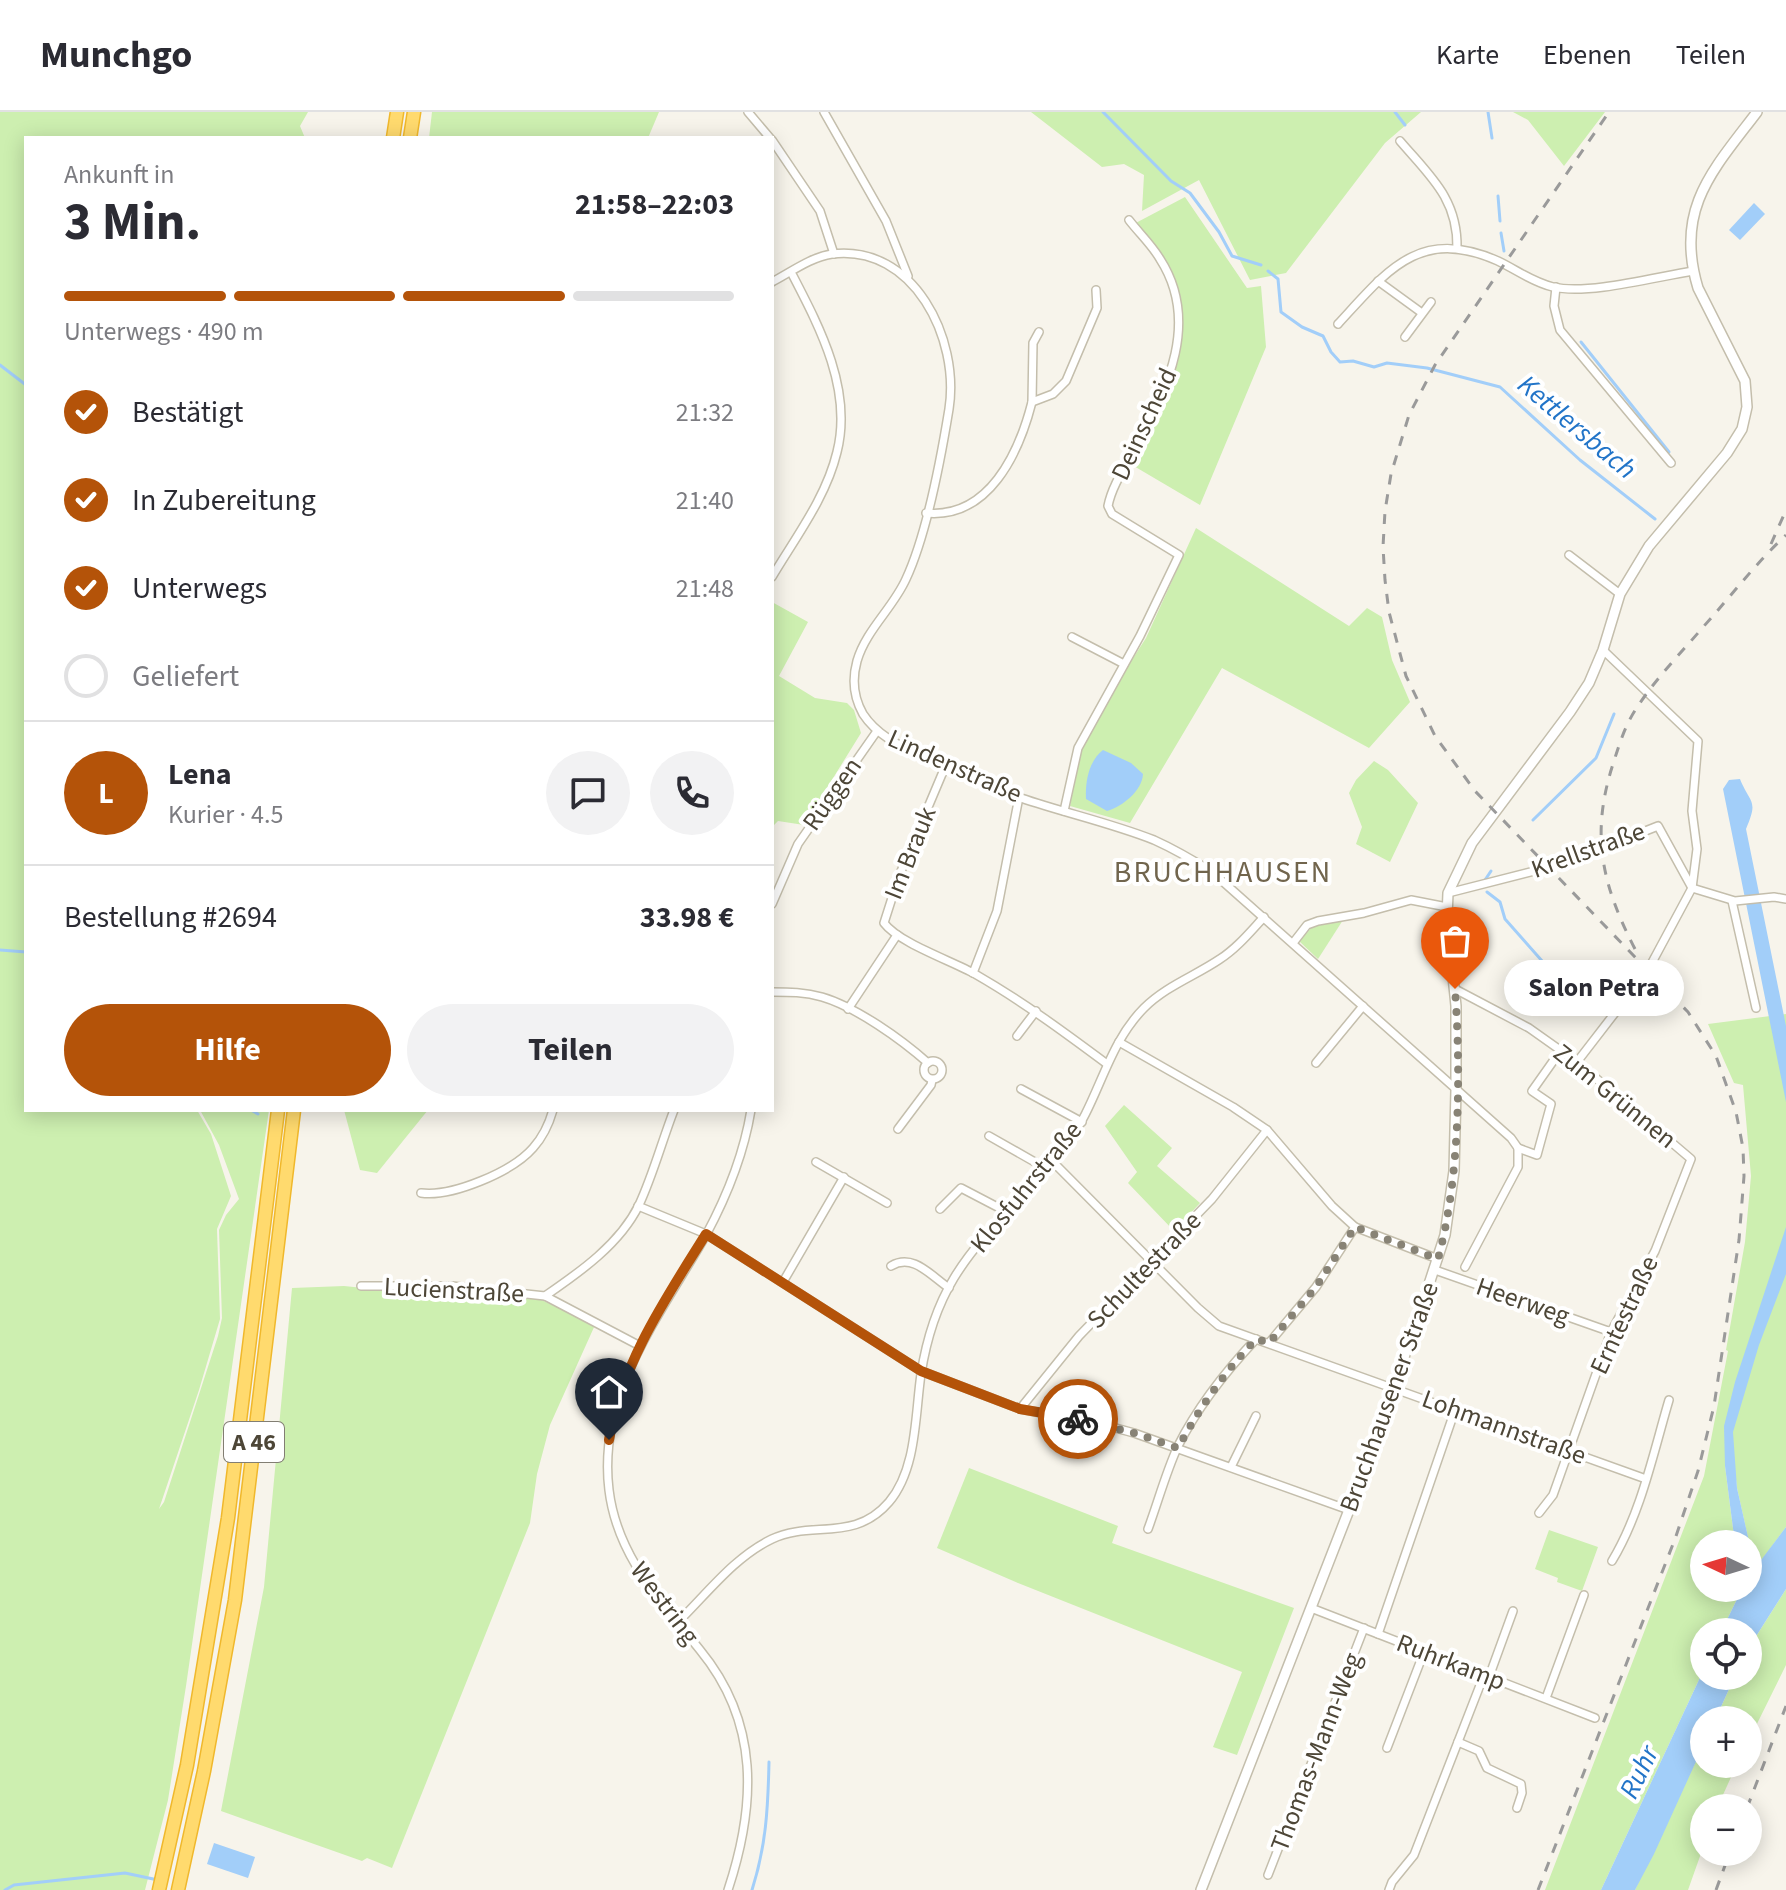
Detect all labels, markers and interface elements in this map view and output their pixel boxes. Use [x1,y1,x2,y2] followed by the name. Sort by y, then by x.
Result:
[40,28,192,82] text: Munchgo
[1436,35,1499,75] text: Karte
[1543,35,1632,75] text: Ebenen
[1676,35,1746,75] text: Teilen
[64,156,174,193] text: Ankunft in
[575,183,734,226] text: 21:58–22:03
[64,186,201,260] text: 3 Min.
[64,313,263,350] text: Unterwegs · 490 m
[1102,362,1186,486] street label: Deinscheid
[1509,365,1645,489] water label: Kettlersbach
[64,390,108,434] icon: check
[132,391,243,434] text: Bestätigt
[676,394,734,431] text: 21:32
[64,478,108,522] icon: check
[132,479,316,522] text: In Zubereitung
[676,482,734,519] text: 21:40
[64,566,108,610] icon: check
[132,567,267,610] text: Unterwegs
[676,570,734,607] text: 21:48
[132,655,239,698] text: Geliefert
[882,720,1028,812] street label: Lindenstraße
[793,750,871,838] street label: Rüggen
[546,751,630,835] button: chat
[650,751,734,835] button: phone
[168,753,232,796] text: Lena
[98,772,114,815] text: L
[168,796,283,833] text: Kurier · 4.5
[875,801,945,905] street label: Im Brauk
[1526,812,1650,888] street label: Krellstraße
[1114,851,1332,894] district label: BRUCHHAUSEN
[64,896,277,939] text: Bestellung #2694
[640,896,734,939] text: 33.98 €
[1421,907,1489,989] pin
[1433,919,1477,963] icon: bag
[1503,961,1683,1017] callout: Salon Petra
[1528,969,1660,1006] text: Salon Petra
[64,1004,391,1096] button: Hilfe
[407,1004,734,1096] button: Teilen
[1545,1035,1685,1157] street label: Zum Grünnen
[961,1113,1091,1261] street label: Klosfuhrstraße
[1078,1203,1210,1337] street label: Schultestraße
[1580,1250,1668,1380] street label: Erntestraße
[383,1268,525,1312] street label: Lucienstraße
[1471,1268,1575,1334] street label: Heerweg
[1330,1277,1448,1517] street label: Bruchhausener Straße
[575,1358,643,1440] pin
[587,1370,631,1414] icon: home
[1038,1379,1118,1459] courier
[1417,1380,1591,1474] street label: Lohmannstraße
[1056,1397,1100,1441] icon: bike
[224,1422,284,1462] road number: A 46
[1690,1530,1762,1602] north arrow
[1690,1530,1762,1866] map controls
[622,1554,708,1652] street label: Westring
[1690,1618,1762,1690] button: locate
[1391,1624,1511,1700] street label: Ruhrkamp
[1261,1647,1371,1857] street label: Thomas-Mann-Weg
[1690,1706,1762,1778] button: +
[1609,1738,1670,1805] water label: Ruhr
[1690,1794,1762,1866] button: −

